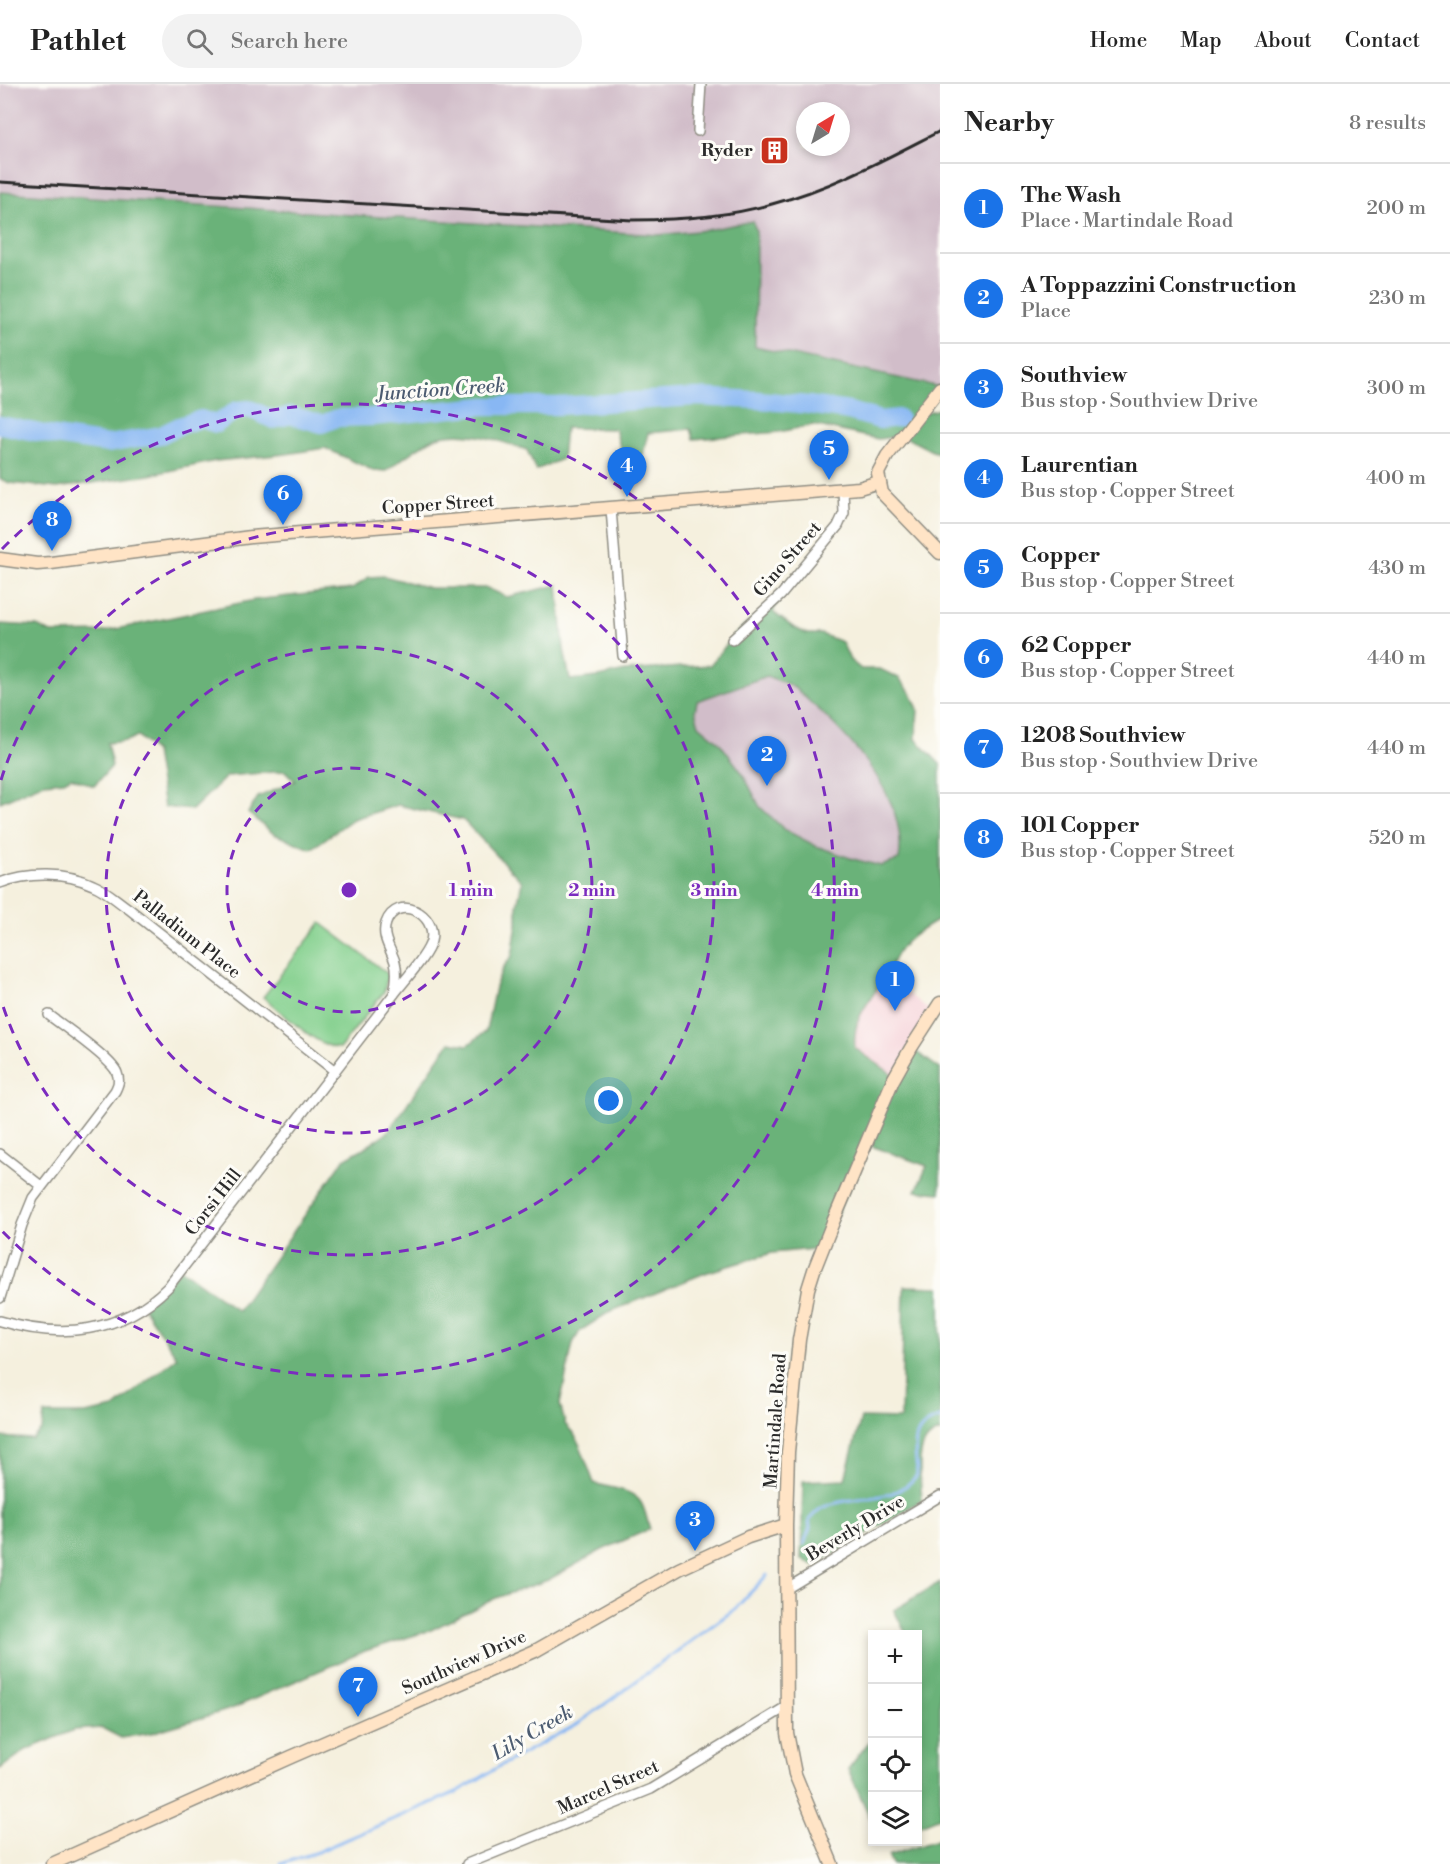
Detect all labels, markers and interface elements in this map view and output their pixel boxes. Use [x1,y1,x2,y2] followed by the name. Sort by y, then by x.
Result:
[162,14,582,68] search box
[30,24,126,59] text: Pathlet
[183,25,216,58] icon: search
[231,28,348,55] text: Search here
[1090,28,1147,54] text: Home
[1180,28,1222,54] text: Map
[1255,28,1312,54] text: About
[1345,28,1420,54] text: Contact
[796,102,850,156] north arrow
[964,107,1054,139] text: Nearby
[1349,111,1426,136] text: 8 results
[758,134,790,166] building icon: Ryder
[701,139,753,162] place label: Ryder
[1021,182,1121,209] text: The Wash
[979,196,988,221] text: 1
[1366,196,1426,221] text: 200 m
[1021,209,1233,234] text: Place · Martindale Road
[1021,272,1296,299] text: A Toppazzini Construction
[977,286,990,311] text: 2
[1369,286,1426,311] text: 230 m
[1021,299,1071,324] text: Place
[1021,362,1127,389] text: Southview
[374,374,506,408] water label: Junction Creek
[977,376,990,401] text: 3
[1367,376,1426,401] text: 300 m
[1021,389,1258,414] text: Bus stop · Southview Drive
[810,430,848,480] pin: 5
[608,448,646,497] pin: 4
[1021,452,1138,479] text: Laurentian
[977,466,990,491] text: 4
[1366,466,1426,491] text: 400 m
[264,476,302,525] pin: 6
[1021,479,1235,504] text: Bus stop · Copper Street
[381,489,496,520] street label: Copper Street
[32,502,72,551] pin: 8
[748,516,827,602] street label: Gino Street
[1021,542,1101,569] text: Copper
[977,556,990,581] text: 5
[1368,556,1426,581] text: 430 m
[1021,569,1235,594] text: Bus stop · Copper Street
[1021,632,1132,659] text: 62 Copper
[977,646,990,671] text: 6
[1367,646,1426,671] text: 440 m
[1021,659,1235,684] text: Bus stop · Copper Street
[1021,722,1185,749] text: 1208 Southview
[748,736,786,786] pin: 2
[978,736,989,761] text: 7
[1367,736,1426,761] text: 440 m
[1021,749,1258,774] text: Bus stop · Southview Drive
[1021,812,1140,839] text: 101 Copper
[977,826,990,851] text: 8
[1369,826,1426,851] text: 520 m
[1021,839,1235,864] text: Bus stop · Copper Street
[449,879,493,902] text: 1 min
[568,879,616,902] text: 2 min
[691,879,737,902] text: 3 min
[811,879,859,902] text: 4 min
[339,880,359,900] centre of rings
[128,885,245,984] street label: Palladium Place
[876,962,914,1011] pin: 1
[594,1086,623,1115] your location
[180,1164,247,1240] street label: Corsi Hill
[759,1352,792,1489] street label: Martindale Road
[801,1490,909,1567] street label: Beverly Drive
[676,1502,714,1551] pin: 3
[398,1625,530,1700] street label: Southview Drive
[868,1630,922,1846] map controls
[868,1630,922,1684] button: +
[338,1668,378,1717] pin: 7
[868,1684,922,1738] button: −
[487,1700,578,1767] water label: Lily Creek
[868,1738,922,1792] button: locate
[554,1755,663,1820] street label: Marcel Street
[868,1792,922,1846] button: layers

